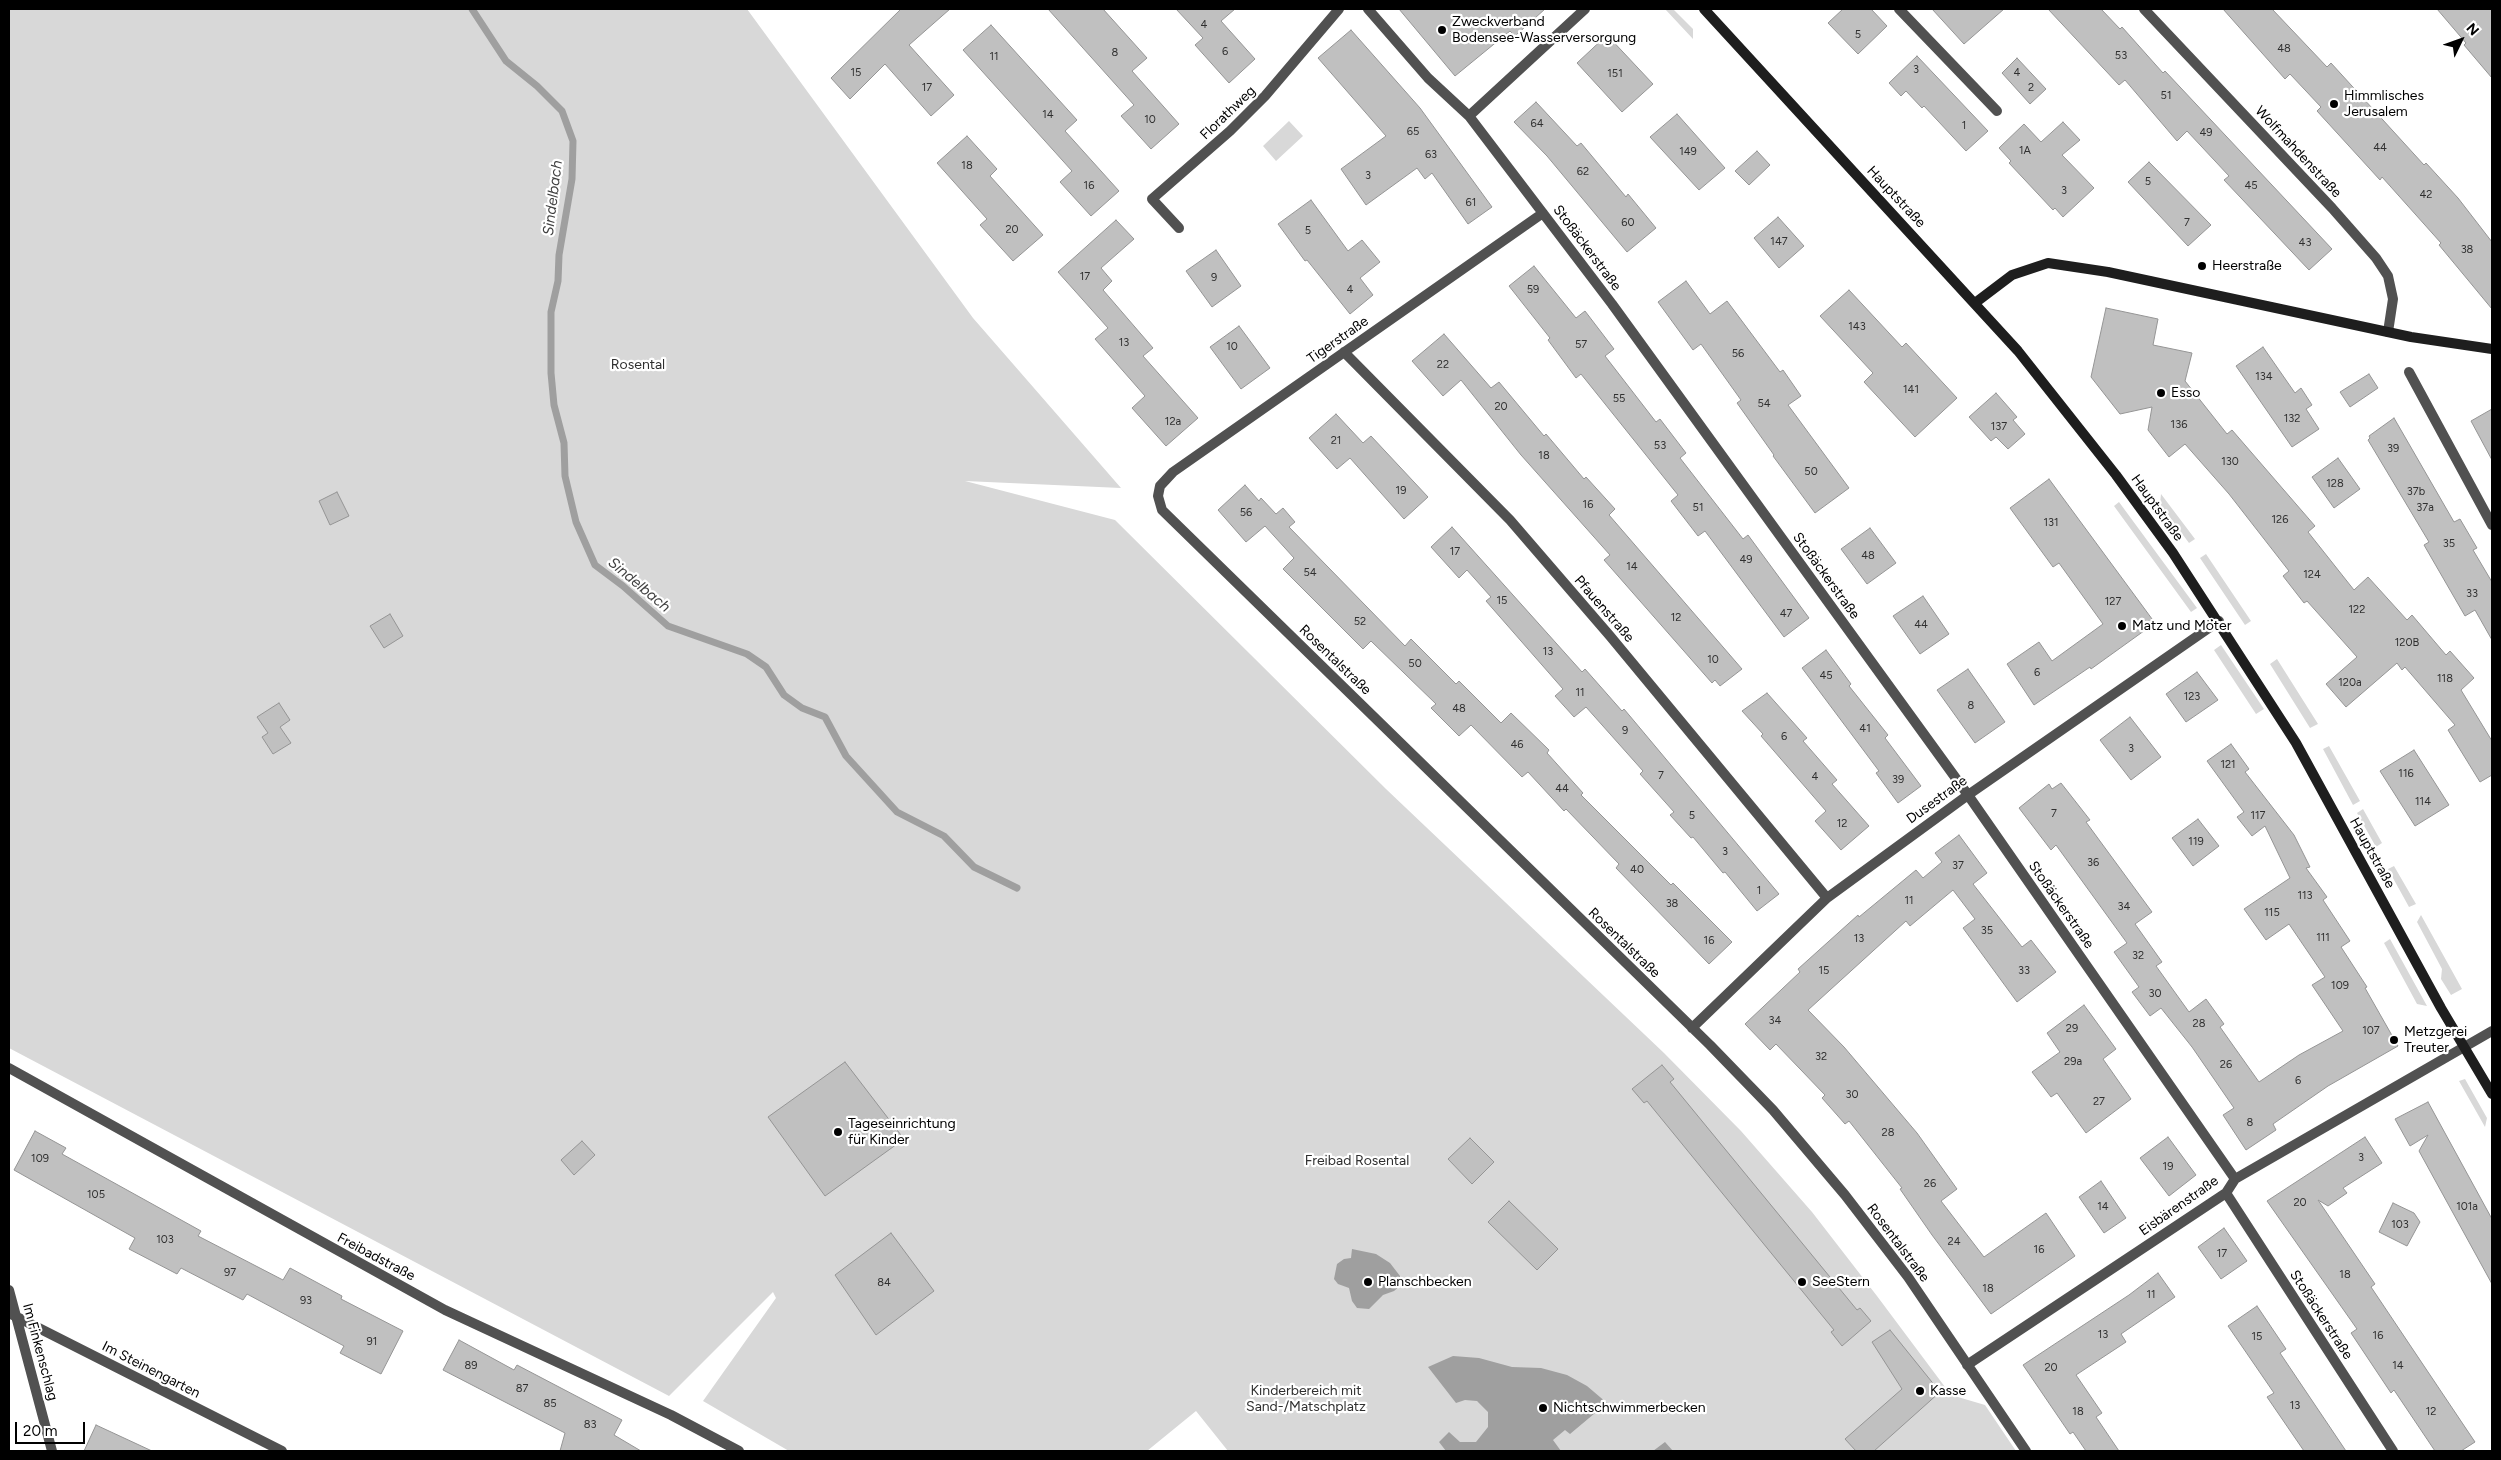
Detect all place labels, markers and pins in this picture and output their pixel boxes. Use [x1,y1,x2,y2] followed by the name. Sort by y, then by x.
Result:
[1452,14,1636,46] place label: Zweckverband Bodensee-Wasserversorgung
[1436,24,1448,36] marker: Zweckverband Bodensee-Wasserversorgung
[2344,88,2424,120] place label: Himmlisches Jerusalem
[2328,98,2340,110] marker: Himmlisches Jerusalem
[2212,258,2282,274] place label: Heerstraße
[2196,260,2208,272] marker: Heerstraße
[2171,385,2200,401] place label: Esso
[2155,387,2167,399] marker: Esso
[2132,618,2231,634] place label: Matz und Möter
[2116,620,2128,632] marker: Matz und Möter
[2404,1024,2467,1056] place label: Metzgerei Treuter
[2388,1034,2400,1046] marker: Metzgerei Treuter
[848,1116,956,1148] place label: Tageseinrichtung für Kinder
[832,1126,844,1138] marker: Tageseinrichtung für Kinder
[1378,1274,1472,1290] place label: Planschbecken
[1812,1274,1870,1290] place label: SeeStern
[1362,1276,1374,1288] marker: Planschbecken
[1796,1276,1808,1288] marker: SeeStern
[1930,1383,1966,1399] place label: Kasse
[1914,1385,1926,1397] marker: Kasse
[1553,1400,1706,1416] place label: Nichtschwimmerbecken
[1537,1402,1549,1414] marker: Nichtschwimmerbecken

